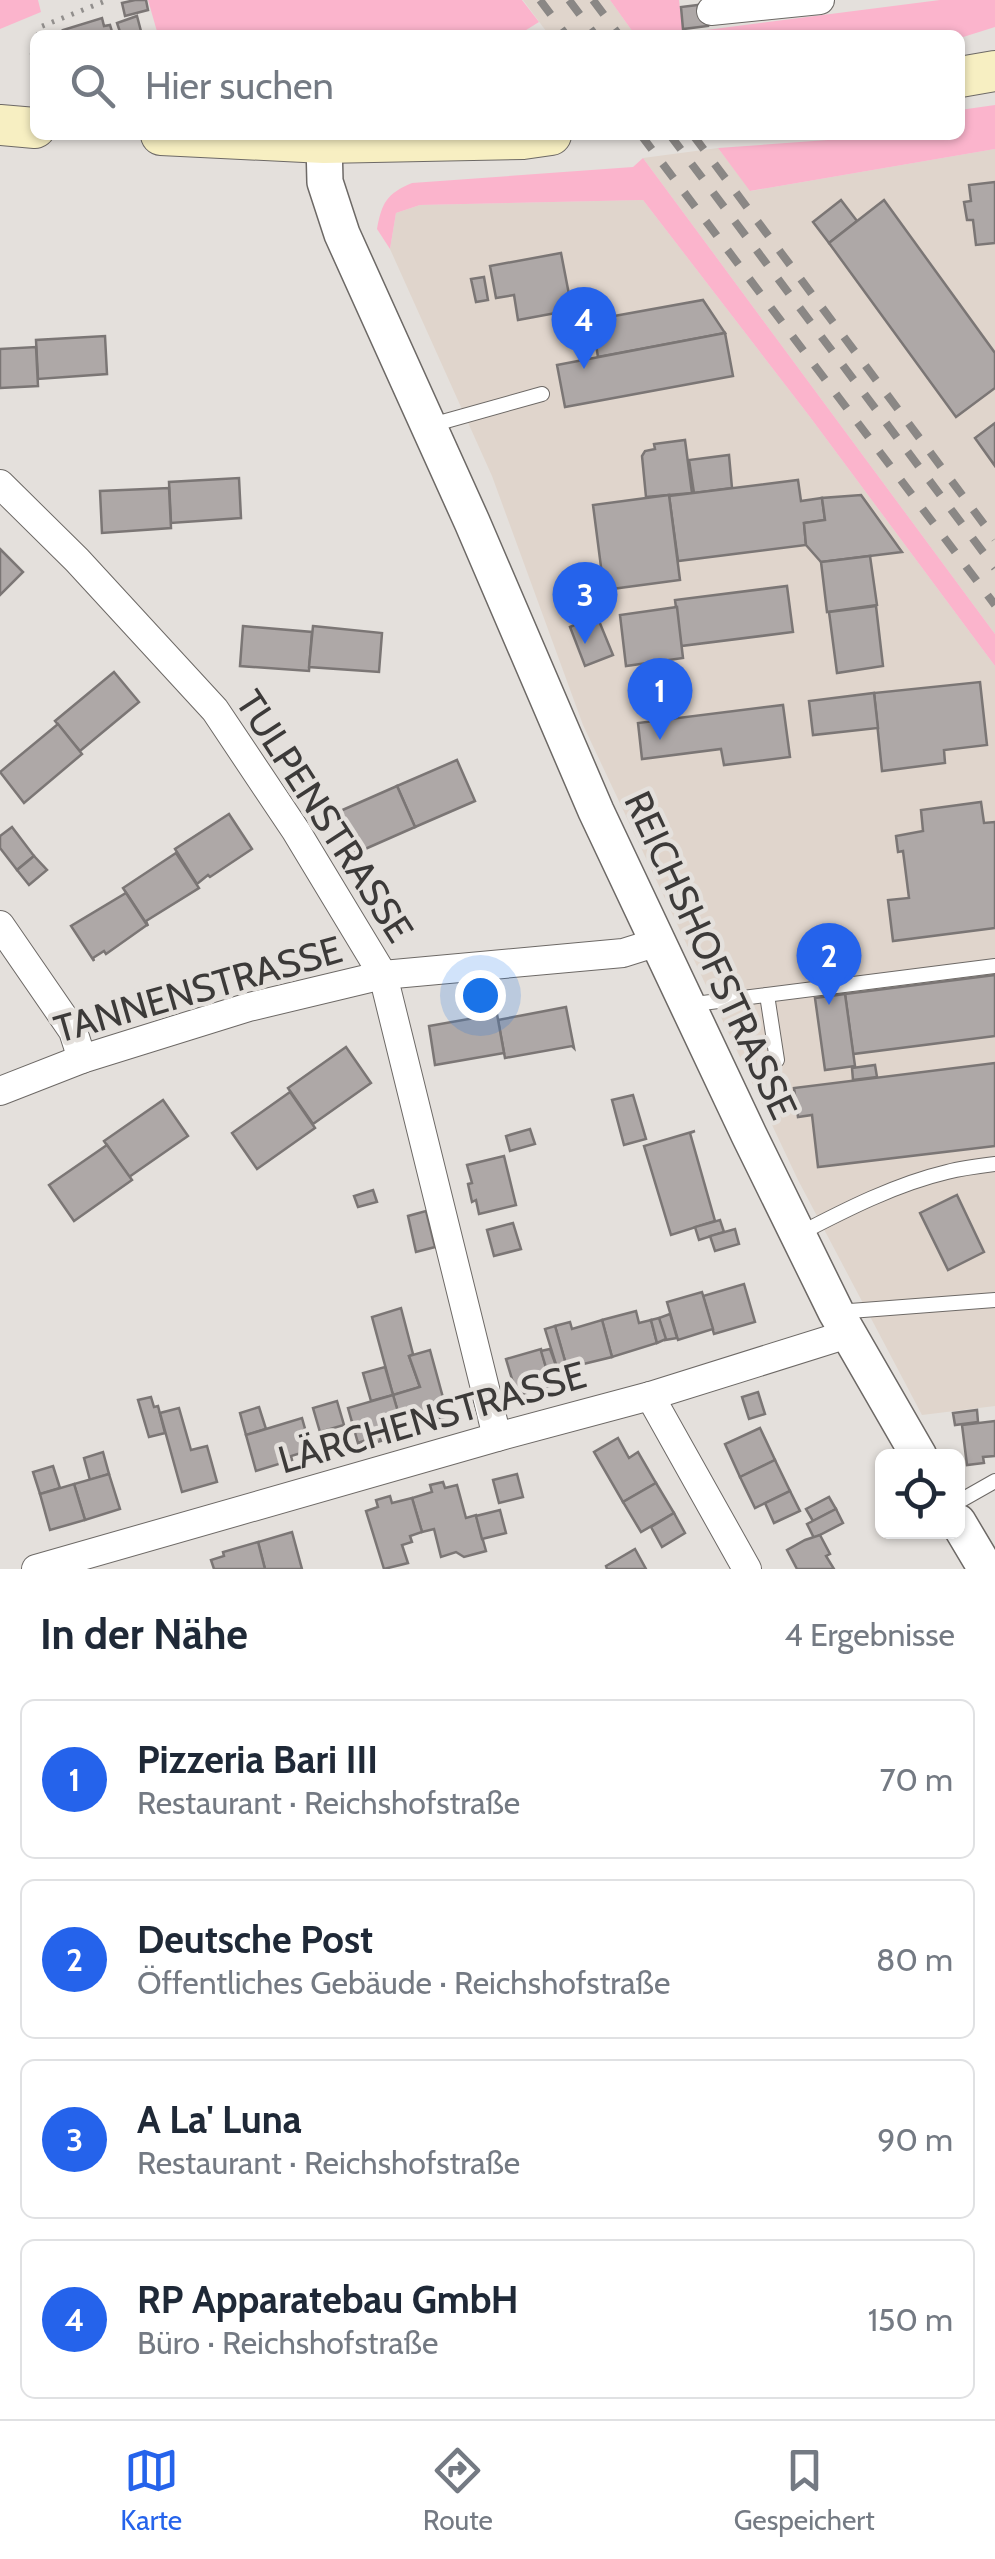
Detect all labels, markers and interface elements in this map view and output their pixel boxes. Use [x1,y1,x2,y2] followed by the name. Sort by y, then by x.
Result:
[30,30,965,140] search box
[65,58,120,113] icon: search
[145,62,334,109] text: Hier suchen
[552,286,616,369] pin: 4
[552,562,618,644] pin: 3
[628,658,692,740] pin: 1
[226,681,424,951] street label: TULPENSTRASSE
[614,784,808,1126] street label: REICHSHOFSTRASSE
[796,922,862,1005] pin: 2
[49,925,347,1053] street label: TANNENSTRASSE
[455,970,506,1021] your location
[273,1351,591,1483] street label: LÄRCHENSTRASSE
[875,1449,965,1539] map controls
[875,1449,965,1539] button: locate
[40,1608,248,1660] text: In der Nähe
[784,1615,955,1654] text: 4 Ergebnisse
[137,1736,378,1783] text: Pizzeria Bari III
[69,1760,80,1799] text: 1
[880,1760,953,1799] text: 70 m
[137,1783,520,1822] text: Restaurant · Reichshofstraße
[137,1916,373,1963] text: Deutsche Post
[66,1940,83,1979] text: 2
[876,1940,953,1979] text: 80 m
[137,1963,670,2002] text: Öffentliches Gebäude · Reichshofstraße
[137,2096,302,2143] text: A La' Luna
[66,2120,83,2159] text: 3
[877,2120,953,2159] text: 90 m
[137,2143,520,2182] text: Restaurant · Reichshofstraße
[137,2276,518,2323] text: RP Apparatebau GmbH
[65,2300,84,2339] text: 4
[868,2300,953,2339] text: 150 m
[137,2323,438,2362] text: Büro · Reichshofstraße
[120,2443,182,2537] tab: Karte
[423,2443,493,2537] tab: Route
[734,2443,875,2537] tab: Gespeichert

